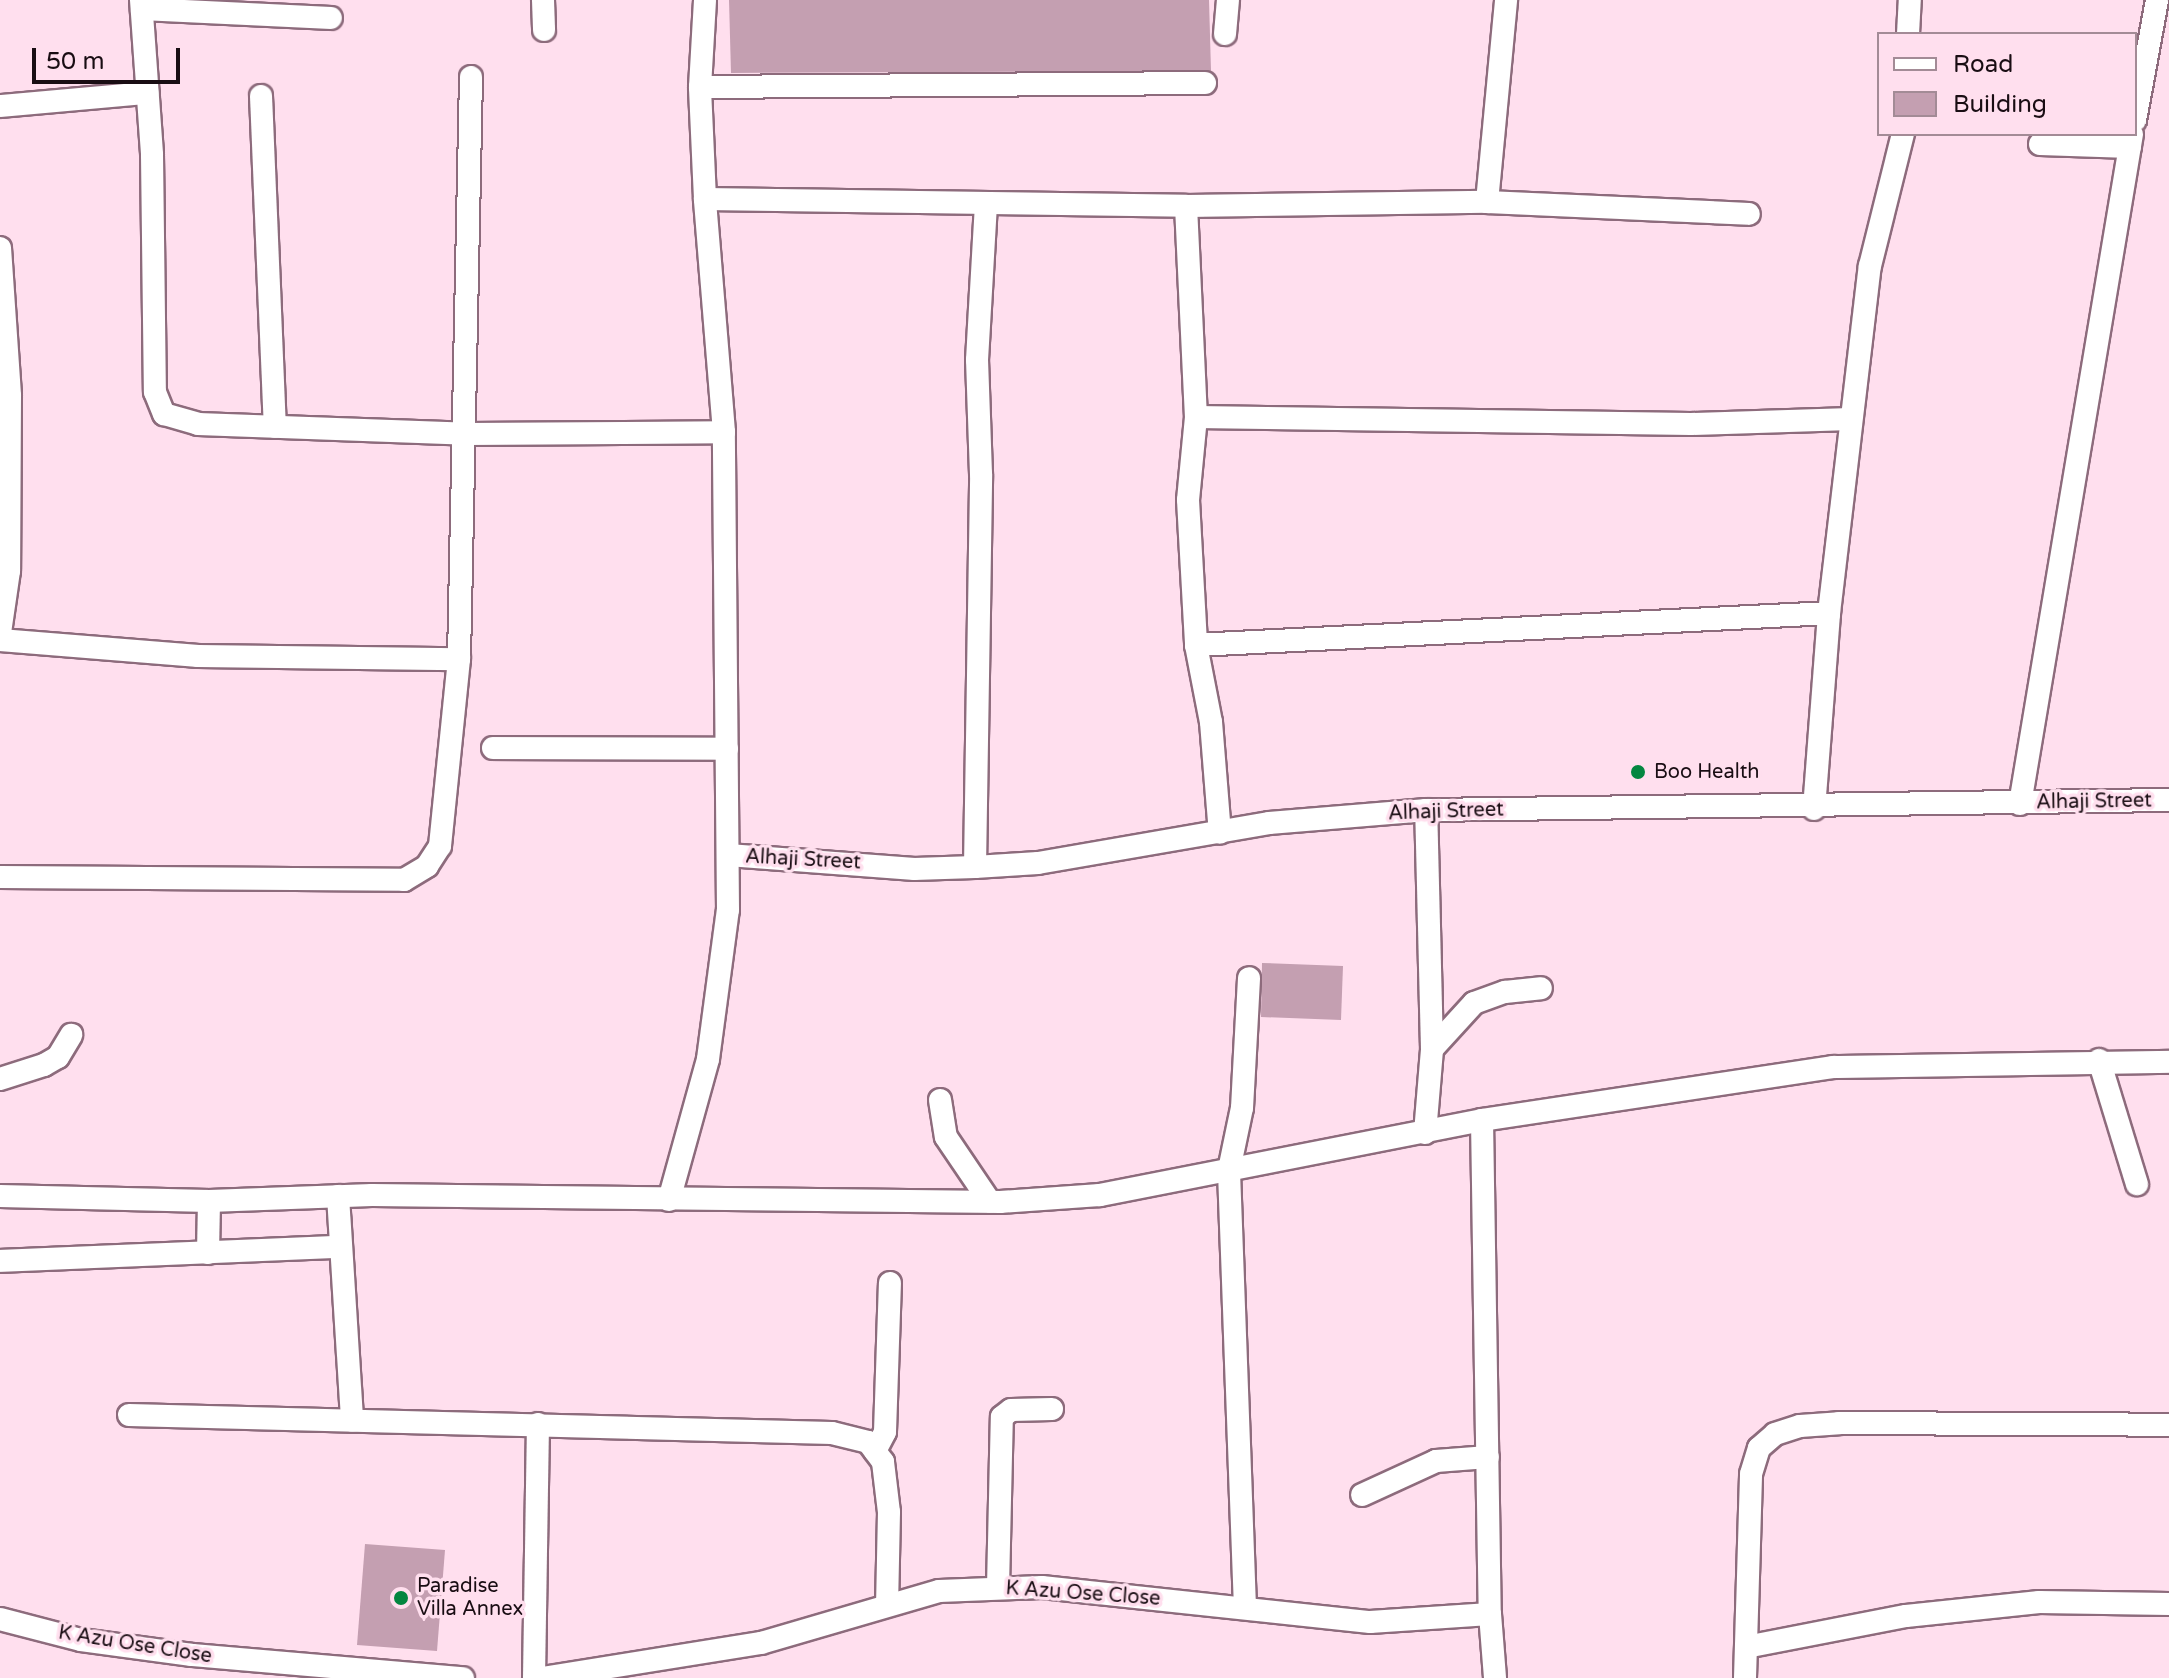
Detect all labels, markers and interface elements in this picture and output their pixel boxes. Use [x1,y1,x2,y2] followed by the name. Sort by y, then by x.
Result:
[36,32,184,82] scale bar
[1877,32,2137,136] legend
[46,47,104,76] text: 50 m
[1953,50,2013,79] text: Road
[1953,90,2047,119] text: Building
[1654,760,1759,784] place label: Boo Health
[1629,763,1647,781] marker: Boo Health
[2036,789,2152,815] street label: Alhaji Street
[1388,798,1504,826] street label: Alhaji Street
[745,845,861,875] street label: Alhaji Street
[417,1574,523,1621] place label: Paradise Villa Annex
[1005,1577,1161,1611] street label: K Azu Ose Close
[392,1589,410,1607] marker: Paradise Villa Annex
[57,1621,213,1669] street label: K Azu Ose Close

